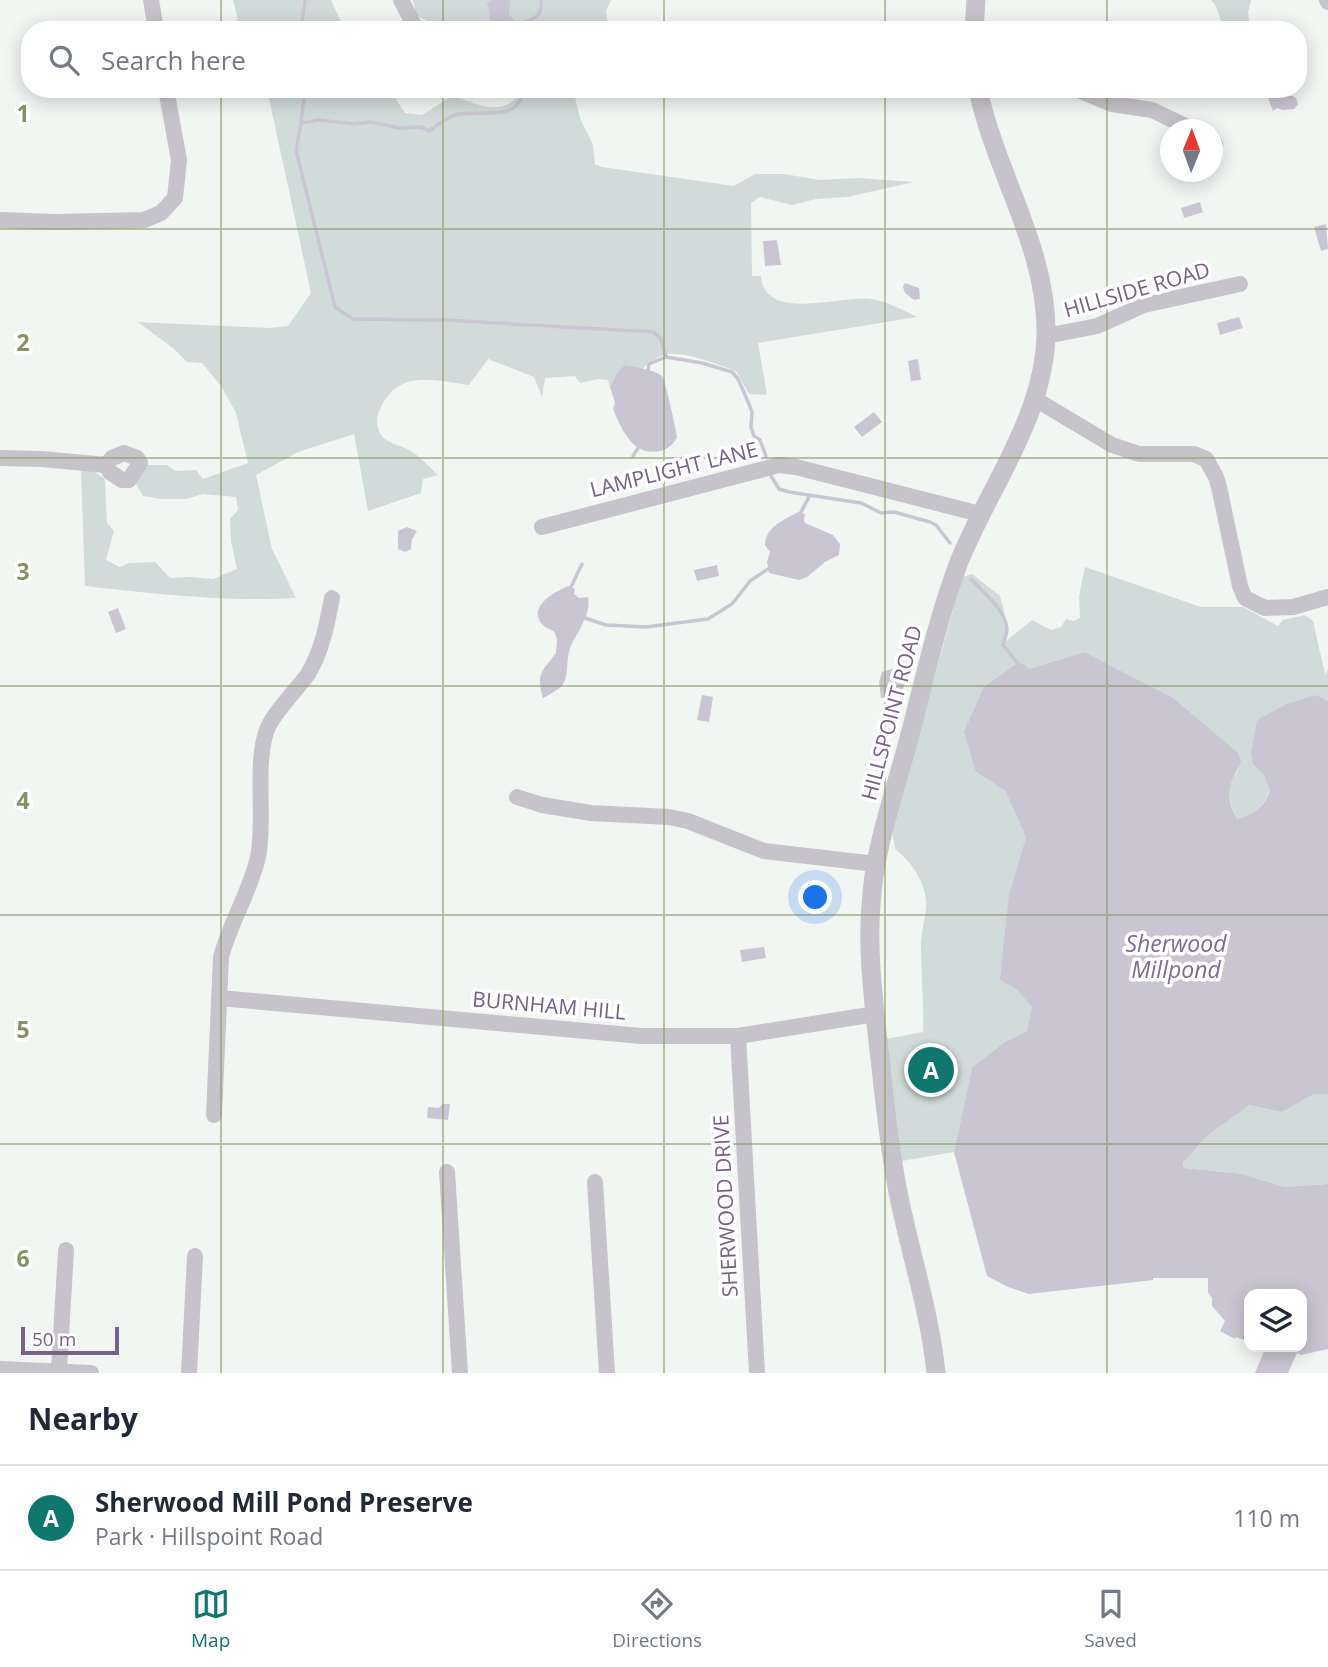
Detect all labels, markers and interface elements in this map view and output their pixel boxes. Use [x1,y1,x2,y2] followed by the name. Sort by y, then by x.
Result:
[21,21,1307,98] search box
[45,41,83,79] icon: search
[101,42,246,78] text: Search here
[16,97,30,129] text: 1
[1160,119,1223,182] north arrow
[1060,255,1213,323] street label: HILLSIDE ROAD
[16,326,30,358] text: 2
[587,435,761,503] street label: LAMPLIGHT LANE
[16,555,30,587] text: 3
[854,622,928,803] street label: HILLSPOINT ROAD
[16,784,30,816] text: 4
[798,880,832,914] your location
[1125,927,1227,985] water label: Sherwood Millpond
[471,984,627,1026] street label: BURNHAM HILL
[16,1013,30,1045] text: 5
[908,1044,954,1096] pin: A
[706,1114,744,1298] street label: SHERWOOD DRIVE
[16,1242,30,1274] text: 6
[1244,1289,1307,1352] map controls
[1244,1289,1307,1352] button: layers
[21,1324,119,1356] scale bar
[32,1326,76,1352] text: 50 m
[28,1398,138,1439] text: Nearby
[95,1484,473,1520] text: Sherwood Mill Pond Preserve
[43,1502,59,1534] text: A
[1233,1502,1300,1534] text: 110 m
[95,1520,323,1552] text: Park · Hillspoint Road
[191,1585,230,1653] tab: Map
[612,1585,702,1653] tab: Directions
[1084,1585,1137,1653] tab: Saved

